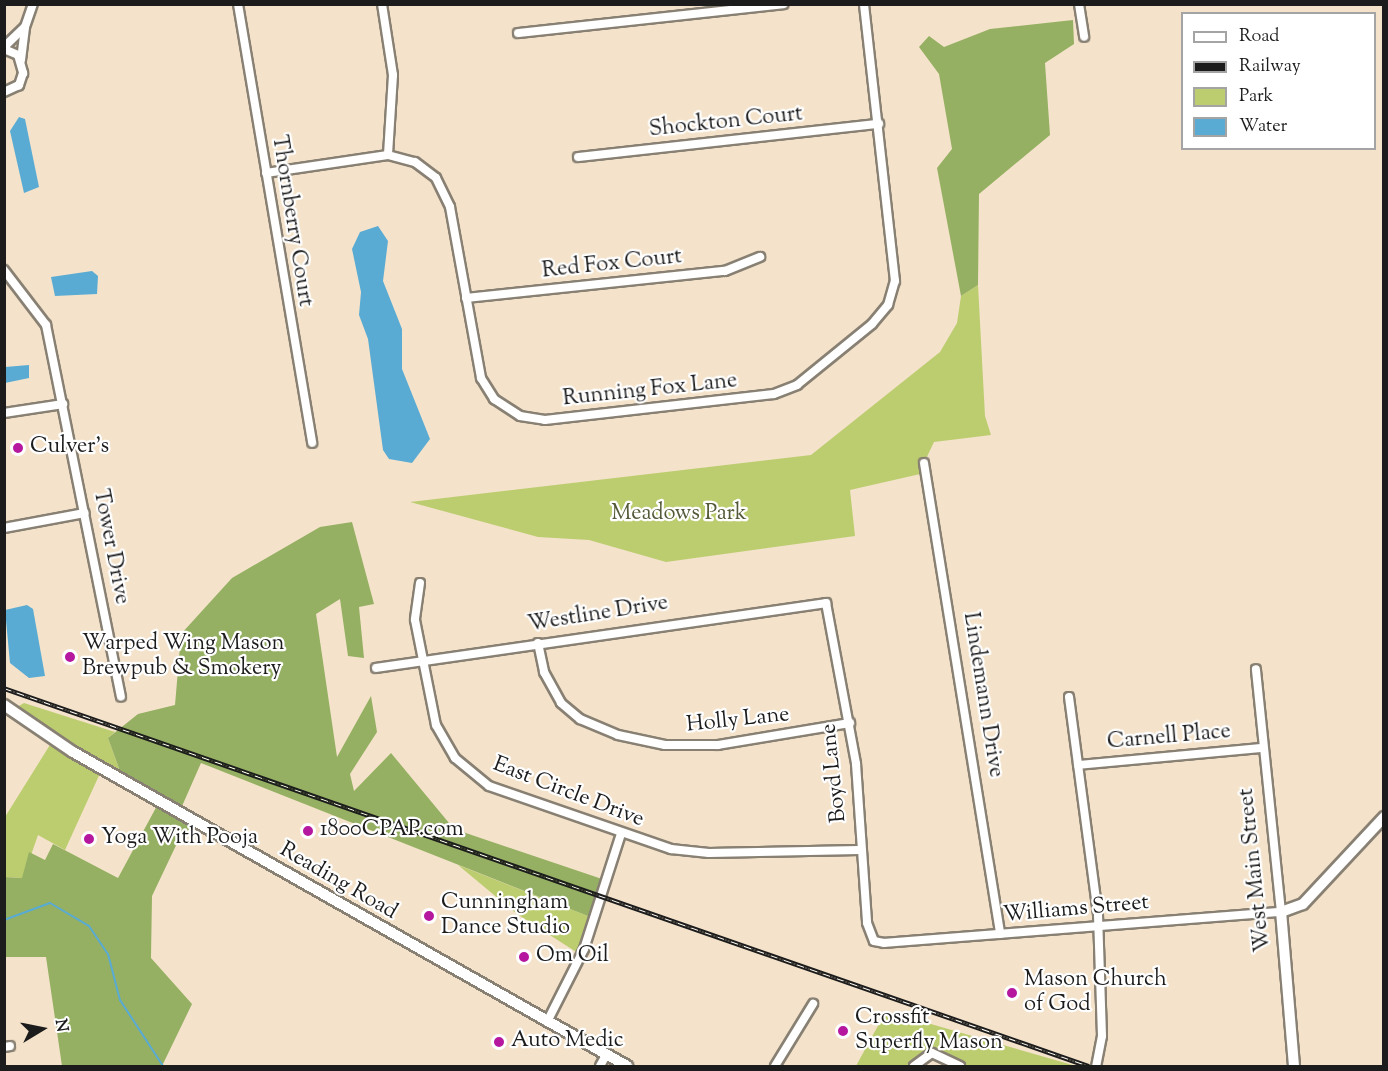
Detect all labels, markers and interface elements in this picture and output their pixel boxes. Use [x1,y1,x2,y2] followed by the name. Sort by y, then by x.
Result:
[1181,12,1376,150] legend
[1239,24,1279,50] text: Road
[1239,54,1301,80] text: Railway
[1239,84,1273,110] text: Park
[648,102,804,144] street label: Shockton Court
[1239,114,1287,140] text: Water
[264,133,318,309] street label: Thornberry Court
[541,245,683,285] street label: Red Fox Court
[562,369,738,413] street label: Running Fox Lane
[30,435,109,461] place label: Culver's
[11,441,25,455] marker: Culver's
[86,487,134,607] street label: Tower Drive
[611,502,747,528] park label: Meadows Park
[526,591,670,639] street label: Westline Drive
[956,611,1008,779] street label: Lindemann Drive
[82,631,284,682] place label: Warped Wing Mason Brewpub & Smokery
[63,650,77,664] marker: Warped Wing Mason Brewpub & Smokery
[685,702,791,740] street label: Holly Lane
[1106,719,1232,757] street label: Carnell Place
[817,722,853,824] street label: Boyd Lane
[489,752,647,834] street label: East Circle Drive
[1234,787,1278,953] street label: West Main Street
[320,818,464,844] place label: 1800CPAP.com
[301,824,315,838] marker: 1800CPAP.com
[101,826,258,852] place label: Yoga With Pooja
[82,832,96,846] marker: Yoga With Pooja
[274,838,402,926] street label: Reading Road
[441,890,570,942] place label: Cunningham Dance Studio
[1002,890,1150,930] street label: Williams Street
[422,909,436,923] marker: Cunningham Dance Studio
[536,944,609,970] place label: Om Oil
[517,950,531,964] marker: Om Oil
[1024,967,1167,1018] place label: Mason Church of God
[1005,986,1019,1000] marker: Mason Church of God
[12,999,72,1059] north arrow
[855,1005,1003,1056] place label: Crossfit Superfly Mason
[48,1017,73,1034] text: N
[836,1024,850,1038] marker: Crossfit Superfly Mason
[511,1029,624,1055] place label: Auto Medic
[492,1035,506,1049] marker: Auto Medic

